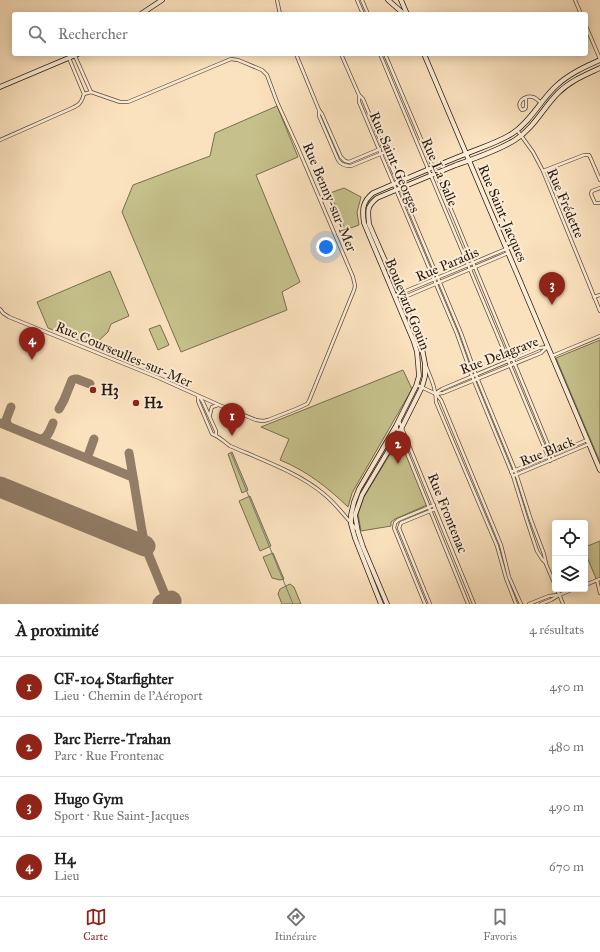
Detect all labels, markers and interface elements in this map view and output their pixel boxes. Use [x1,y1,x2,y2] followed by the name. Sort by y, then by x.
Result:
[12,12,588,56] search box
[26,23,48,45] icon: search
[58,25,128,43] text: Rechercher
[366,109,423,215] street label: Rue Saint-Georges
[418,135,462,209] street label: Rue La Salle
[299,140,361,255] street label: Rue Benny-sur-Mer
[473,162,531,265] street label: Rue Saint-Jacques
[543,166,588,241] street label: Rue Frédette
[316,237,336,257] your location
[413,244,481,285] street label: Rue Paradis
[381,256,434,353] street label: Boulevard Gouin
[539,272,565,305] pin: 3
[53,318,195,391] street label: Rue Courseulles-sur-Mer
[19,327,45,360] pin: 4
[458,333,541,378] street label: Rue Delagrave
[101,382,119,400] place label: H3
[88,385,98,395] marker: H3
[144,395,164,412] place label: H2
[131,398,141,408] marker: H2
[219,403,245,436] pin: 1
[385,431,411,464] pin: 2
[517,433,577,470] street label: Rue Black
[424,471,471,556] street label: Rue Frontenac
[552,520,588,592] map controls
[552,520,588,556] button: locate
[552,556,588,592] button: layers
[16,620,99,641] text: À proximité
[529,622,584,638] text: 4 résultats
[54,670,173,688] text: CF-104 Starfighter
[26,679,32,695] text: 1
[549,679,584,695] text: 450 m
[54,688,203,704] text: Lieu · Chemin de l'Aéroport
[54,730,171,748] text: Parc Pierre-Trahan
[26,739,32,755] text: 2
[549,739,584,755] text: 480 m
[54,748,164,764] text: Parc · Rue Frontenac
[54,790,123,808] text: Hugo Gym
[26,799,32,815] text: 3
[548,799,584,815] text: 490 m
[54,808,189,824] text: Sport · Rue Saint-Jacques
[54,850,75,868] text: H4
[25,859,33,875] text: 4
[549,859,584,875] text: 670 m
[54,868,79,884] text: Lieu
[83,906,108,943] tab: Carte
[274,906,317,943] tab: Itinéraire
[483,906,517,943] tab: Favoris

